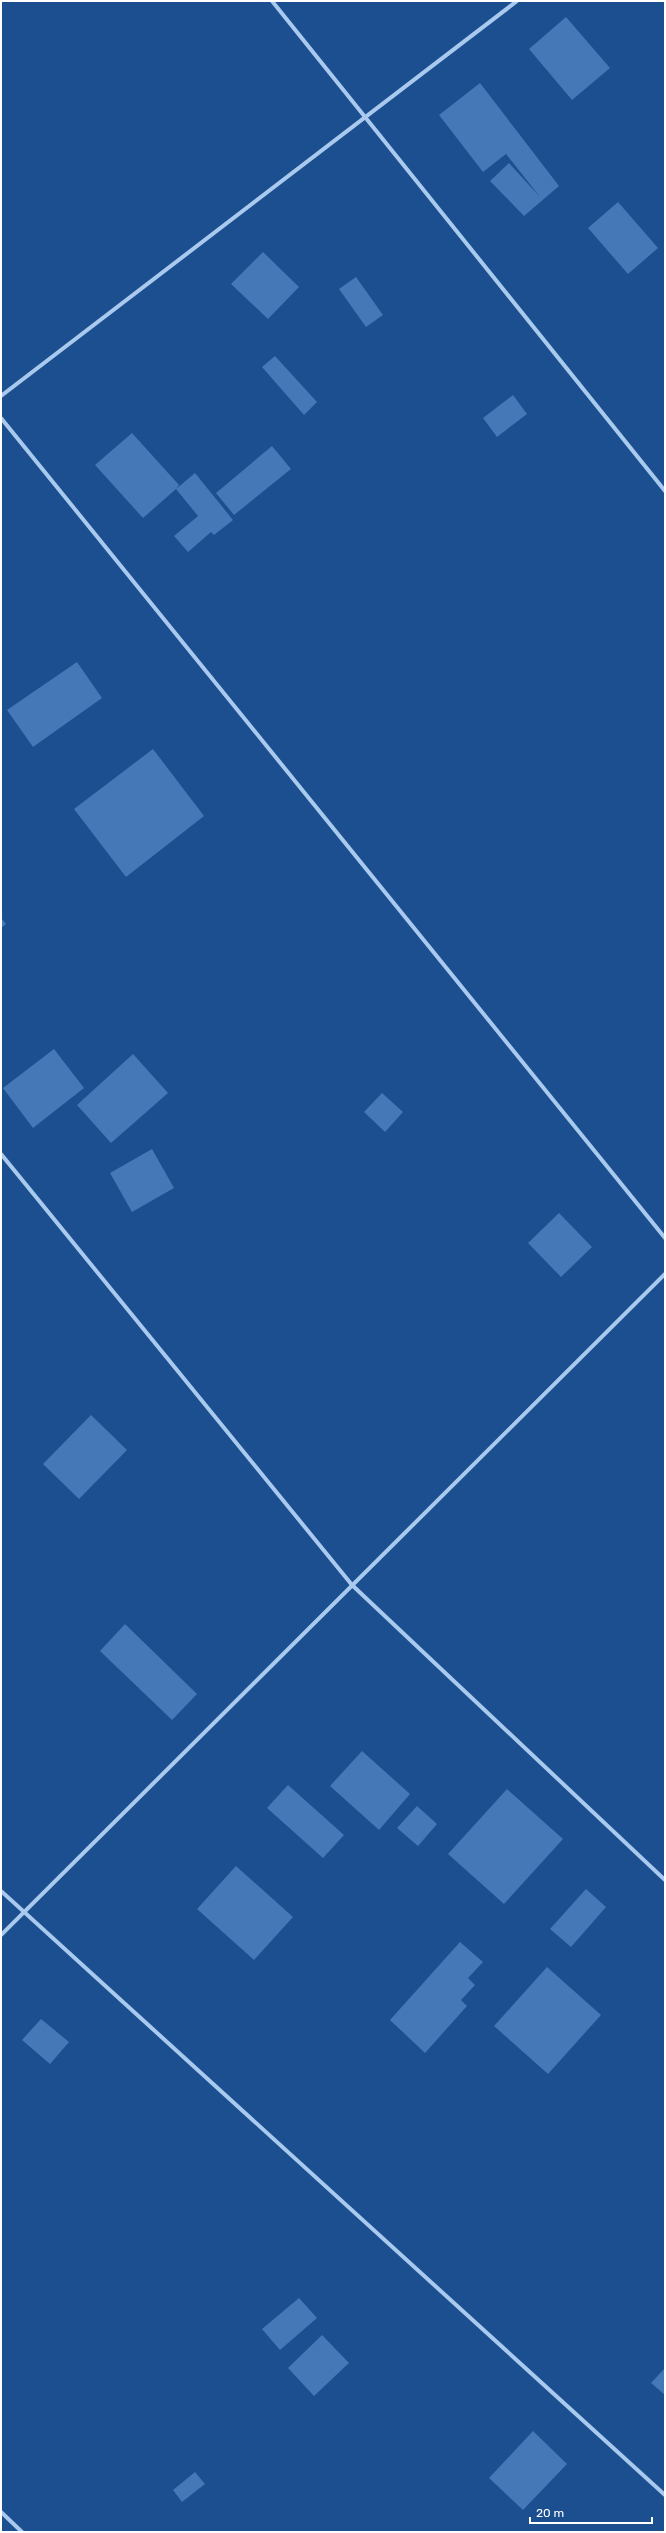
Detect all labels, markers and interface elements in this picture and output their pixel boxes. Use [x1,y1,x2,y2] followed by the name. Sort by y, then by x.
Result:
[530,2499,652,2525] scale bar
[536,2506,564,2520] text: 20 m

